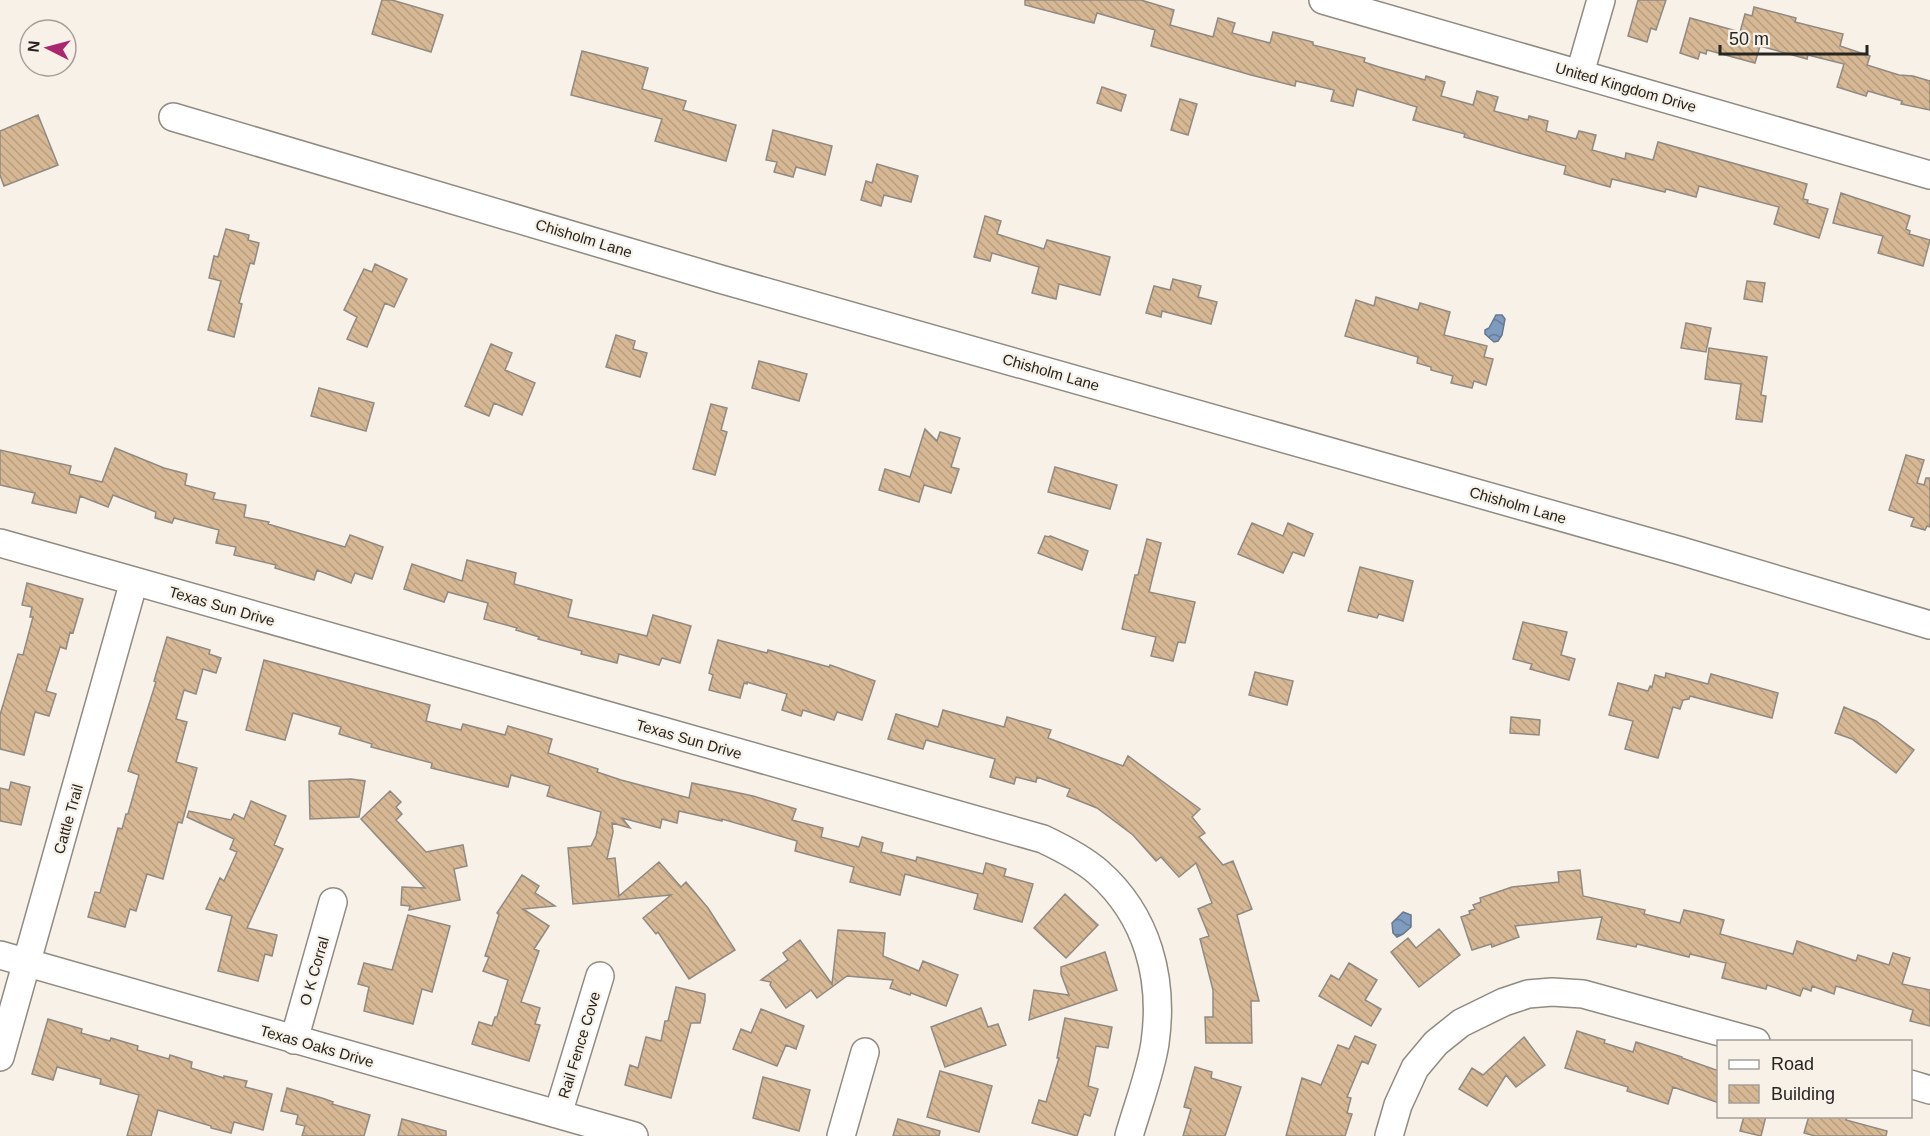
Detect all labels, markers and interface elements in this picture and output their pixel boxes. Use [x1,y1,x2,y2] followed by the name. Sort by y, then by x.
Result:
[18,18,78,78] north arrow
[1720,18,1867,56] scale bar
[1729,29,1769,49] text: 50 m
[25,40,43,53] text: N
[1554,59,1698,115] street label: United Kingdom Drive
[534,215,634,261] street label: Chisholm Lane
[1001,350,1101,394] street label: Chisholm Lane
[1468,483,1568,527] street label: Chisholm Lane
[167,583,277,629] street label: Texas Sun Drive
[634,716,744,762] street label: Texas Sun Drive
[50,782,86,856] street label: Cattle Trail
[296,935,332,1007] street label: O K Corral
[555,989,603,1101] street label: Rail Fence Cove
[258,1022,376,1070] street label: Texas Oaks Drive
[1717,1040,1912,1118] legend
[1771,1054,1814,1074] text: Road
[1771,1084,1835,1104] text: Building

